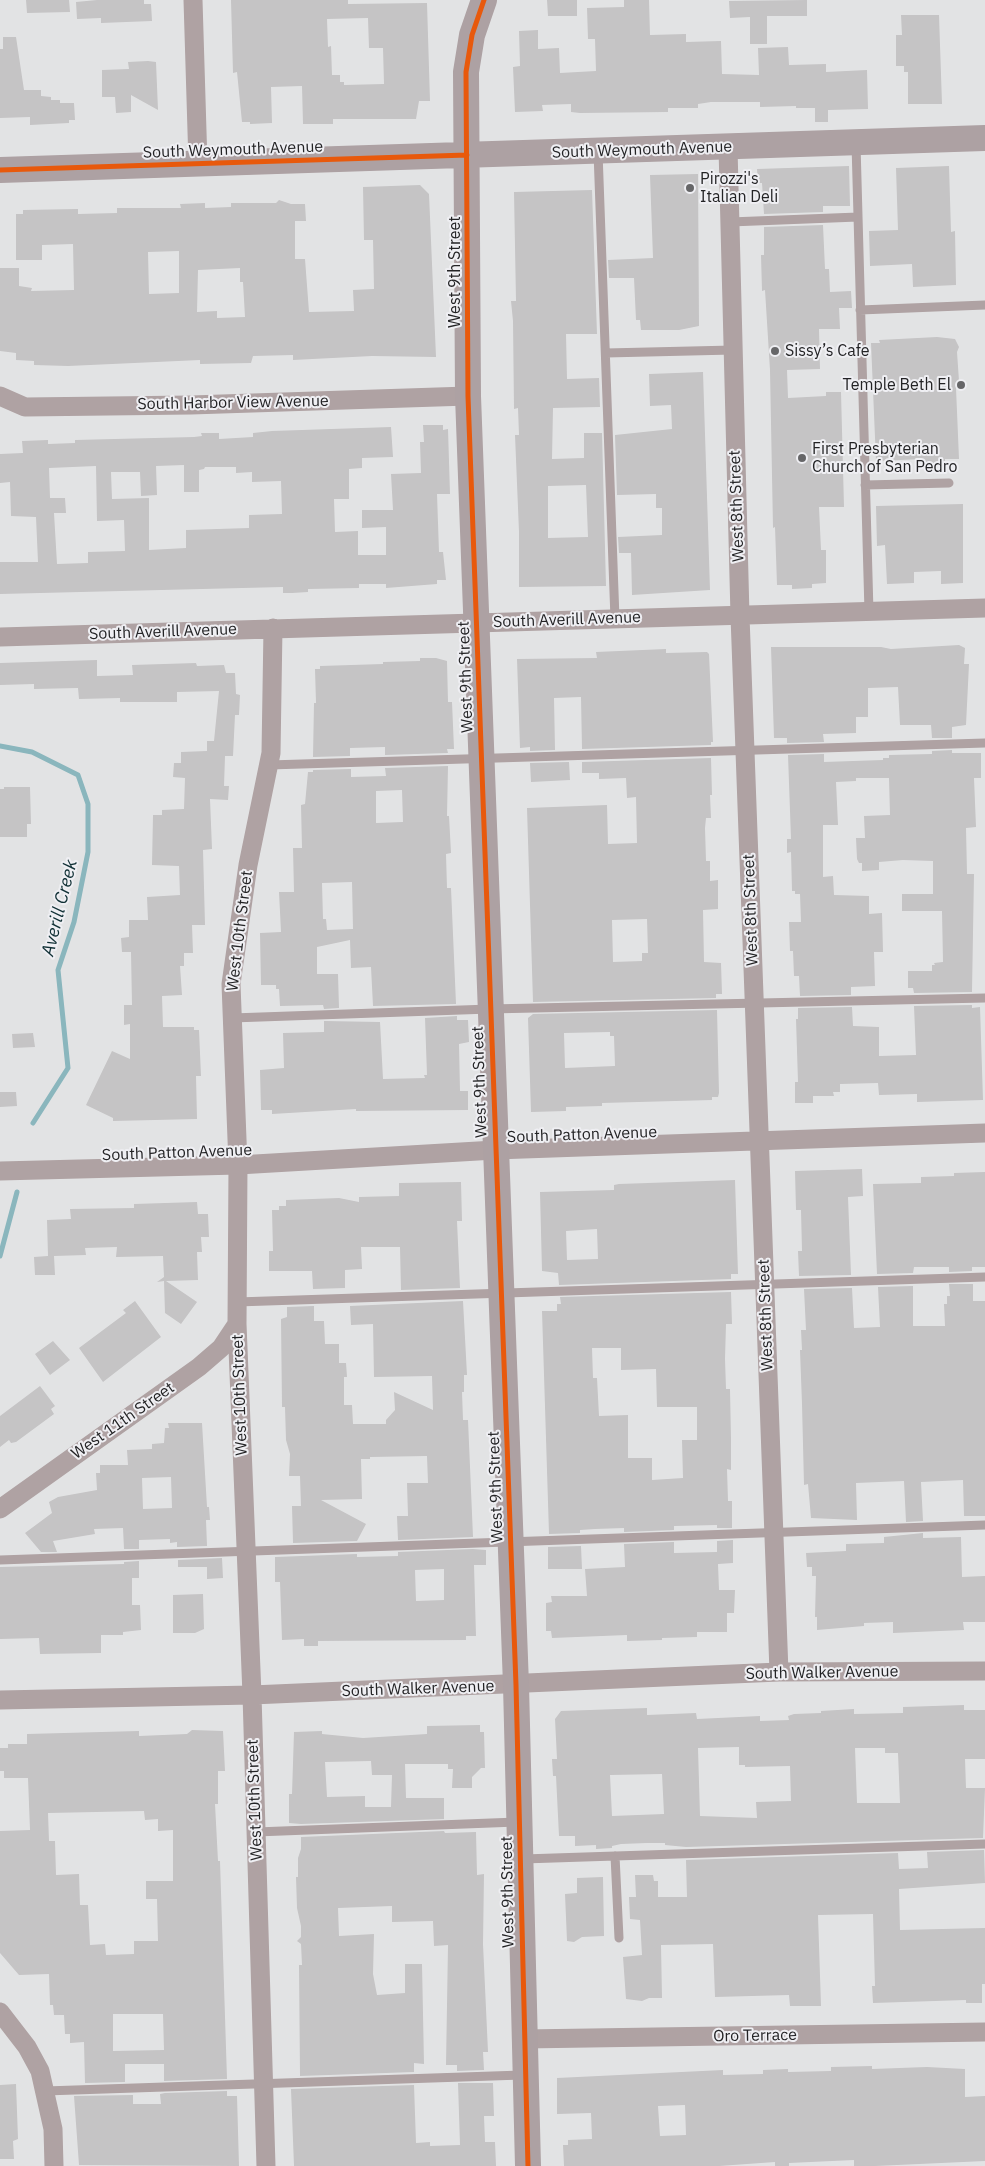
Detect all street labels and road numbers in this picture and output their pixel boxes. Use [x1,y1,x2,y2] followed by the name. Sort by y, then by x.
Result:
[142,137,324,163] street label: South Weymouth Avenue
[551,137,733,163] street label: South Weymouth Avenue
[445,216,465,328] street label: West 9th Street
[137,392,329,414] street label: South Harbor View Avenue
[725,450,749,562] street label: West 8th Street
[493,608,641,632] street label: South Averill Avenue
[89,620,237,644] street label: South Averill Avenue
[454,621,478,733] street label: West 9th Street
[739,854,763,966] street label: West 8th Street
[223,870,257,992] street label: West 10th Street
[468,1026,492,1138] street label: West 9th Street
[507,1123,657,1147] street label: South Patton Avenue
[102,1141,252,1165] street label: South Patton Avenue
[754,1259,778,1371] street label: West 8th Street
[228,1334,252,1456] street label: West 10th Street
[68,1378,178,1464] street label: West 11th Street
[484,1431,508,1543] street label: West 9th Street
[745,1662,899,1684] street label: South Walker Avenue
[341,1677,495,1701] street label: South Walker Avenue
[243,1739,267,1861] street label: West 10th Street
[497,1836,519,1948] street label: West 9th Street
[713,2026,797,2046] street label: Oro Terrace

